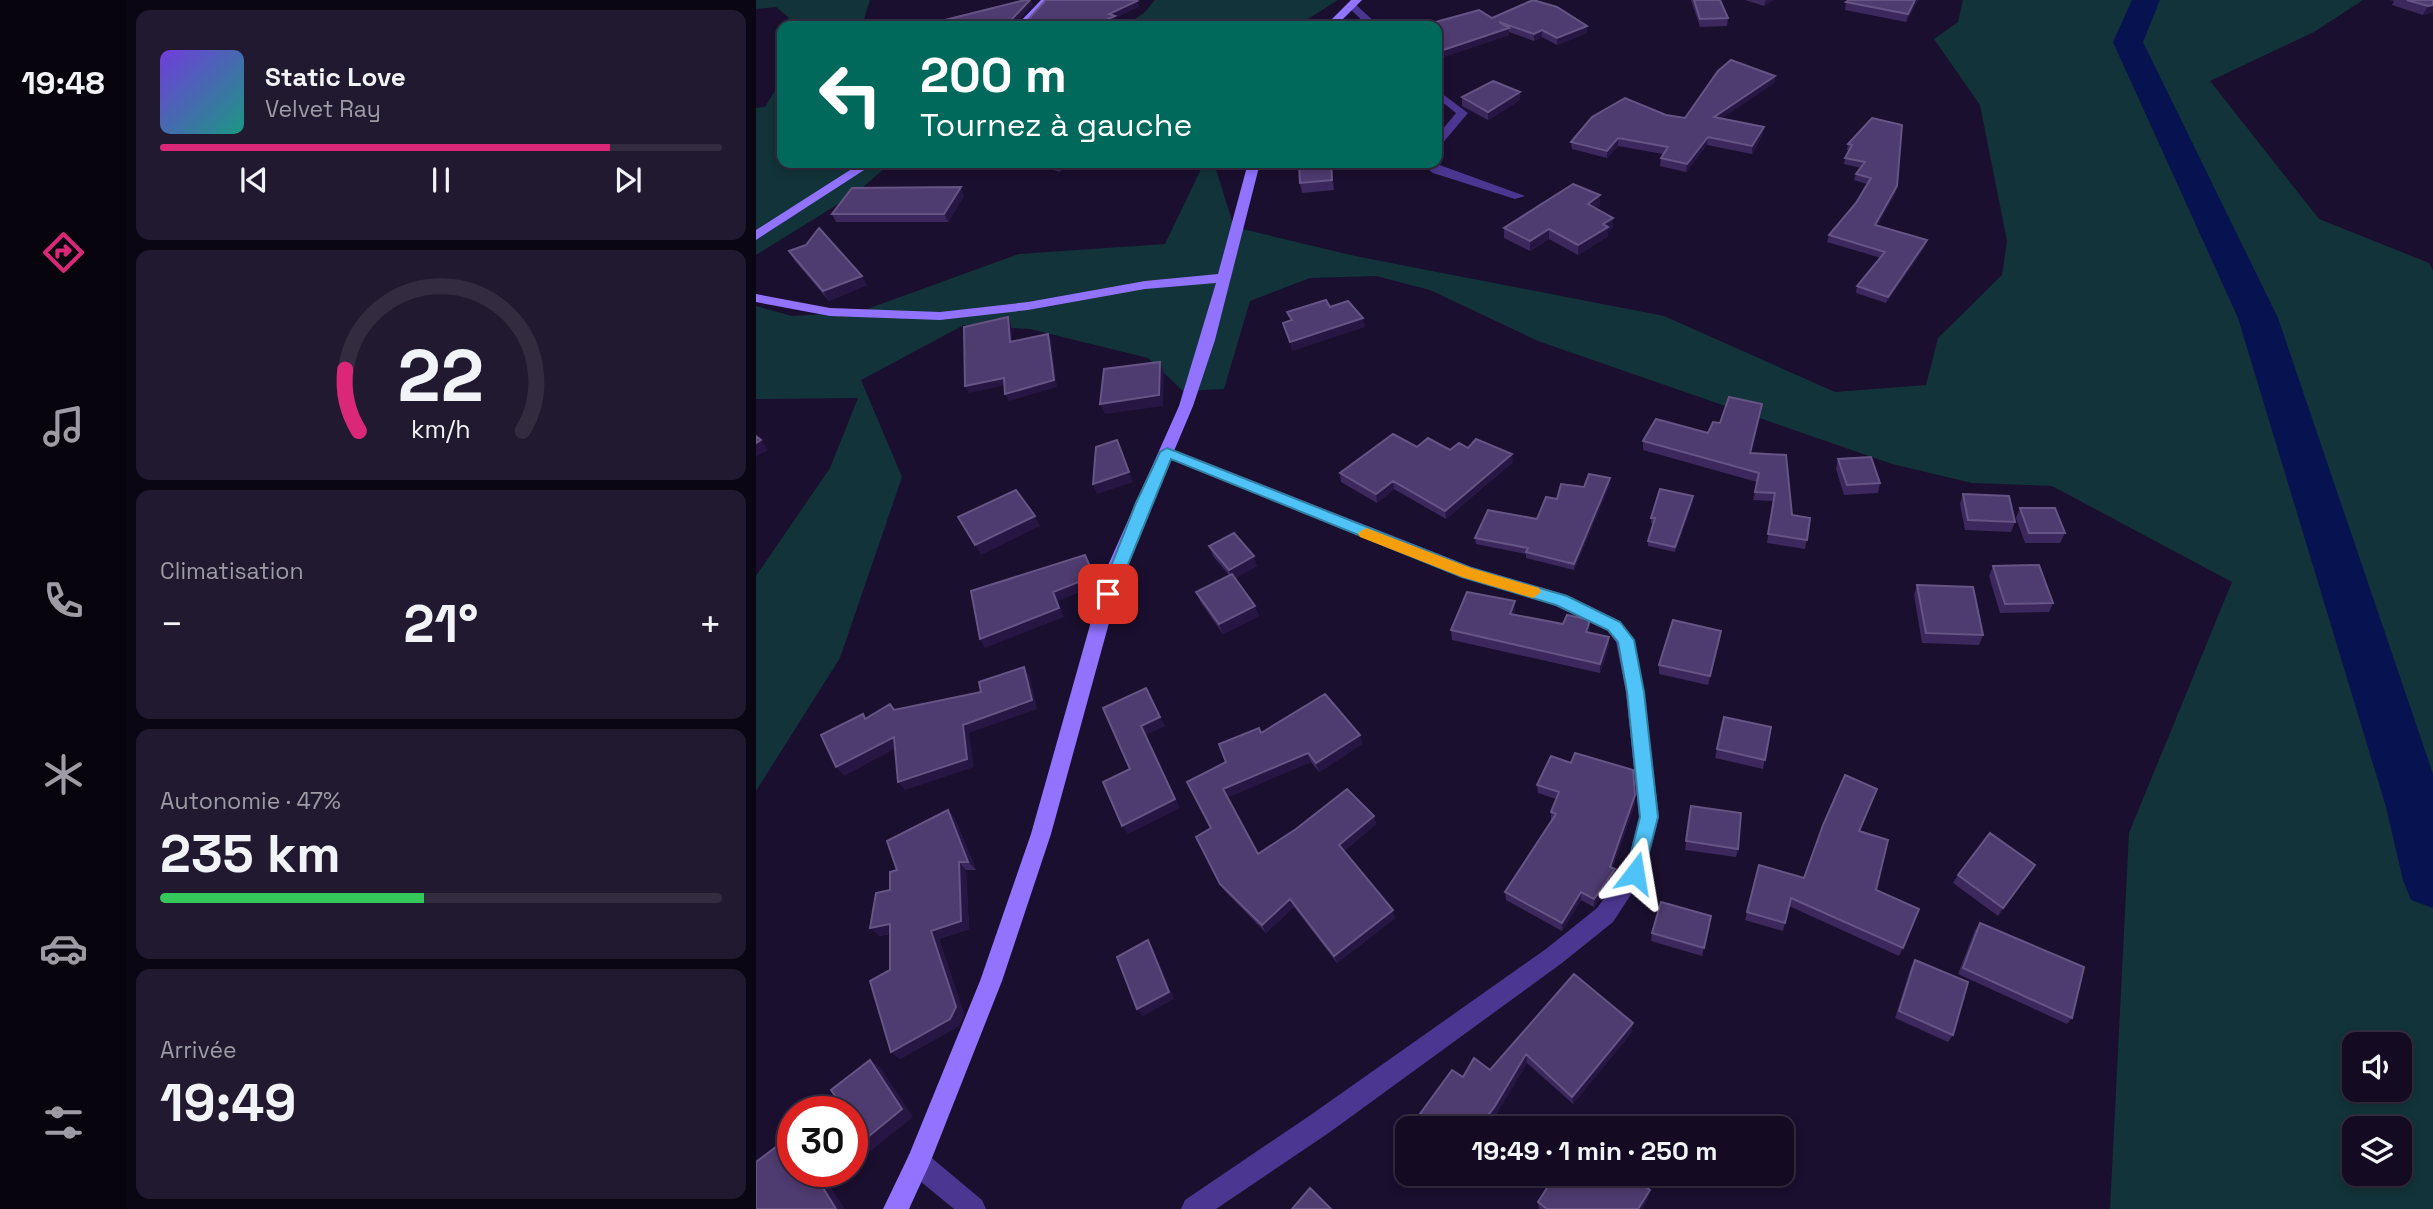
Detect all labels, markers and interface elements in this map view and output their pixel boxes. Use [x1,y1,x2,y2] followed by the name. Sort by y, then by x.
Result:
[920,44,1067,106] text: 200 m
[805,49,896,140] icon: left
[265,60,406,94] text: Static Love
[21,63,105,103] text: 19:48
[265,94,381,124] text: Velvet Ray
[920,105,1192,145] text: Tournez à gauche
[235,161,273,199] icon: previous
[422,161,460,199] icon: pause
[609,161,647,199] icon: next
[39,228,88,277] icon: directions
[398,329,484,422] text: 22
[39,402,88,451] icon: music
[411,412,471,444] text: km/h
[160,556,304,586] text: Climatisation
[1078,564,1138,624] pin
[1089,575,1127,613] icon: arrive
[39,576,88,625] icon: phone
[404,591,478,657] text: 21°
[160,600,184,648] text: −
[698,600,722,648] text: +
[39,750,88,799] icon: climate
[160,786,341,816] text: Autonomie · 47%
[160,821,341,887] text: 235 km
[1598,836,1672,910] position arrow
[39,924,88,973] icon: car
[2342,1032,2412,1186] map controls
[2342,1032,2412,1102] button: sound
[160,1035,237,1065] text: Arrivée
[160,1070,296,1136] text: 19:49
[777,1096,868,1187] speed limit sign: 30
[39,1098,88,1147] icon: filters
[2342,1116,2412,1186] button: layers
[1471,1134,1718,1168] text: 19:49 · 1 min · 250 m

